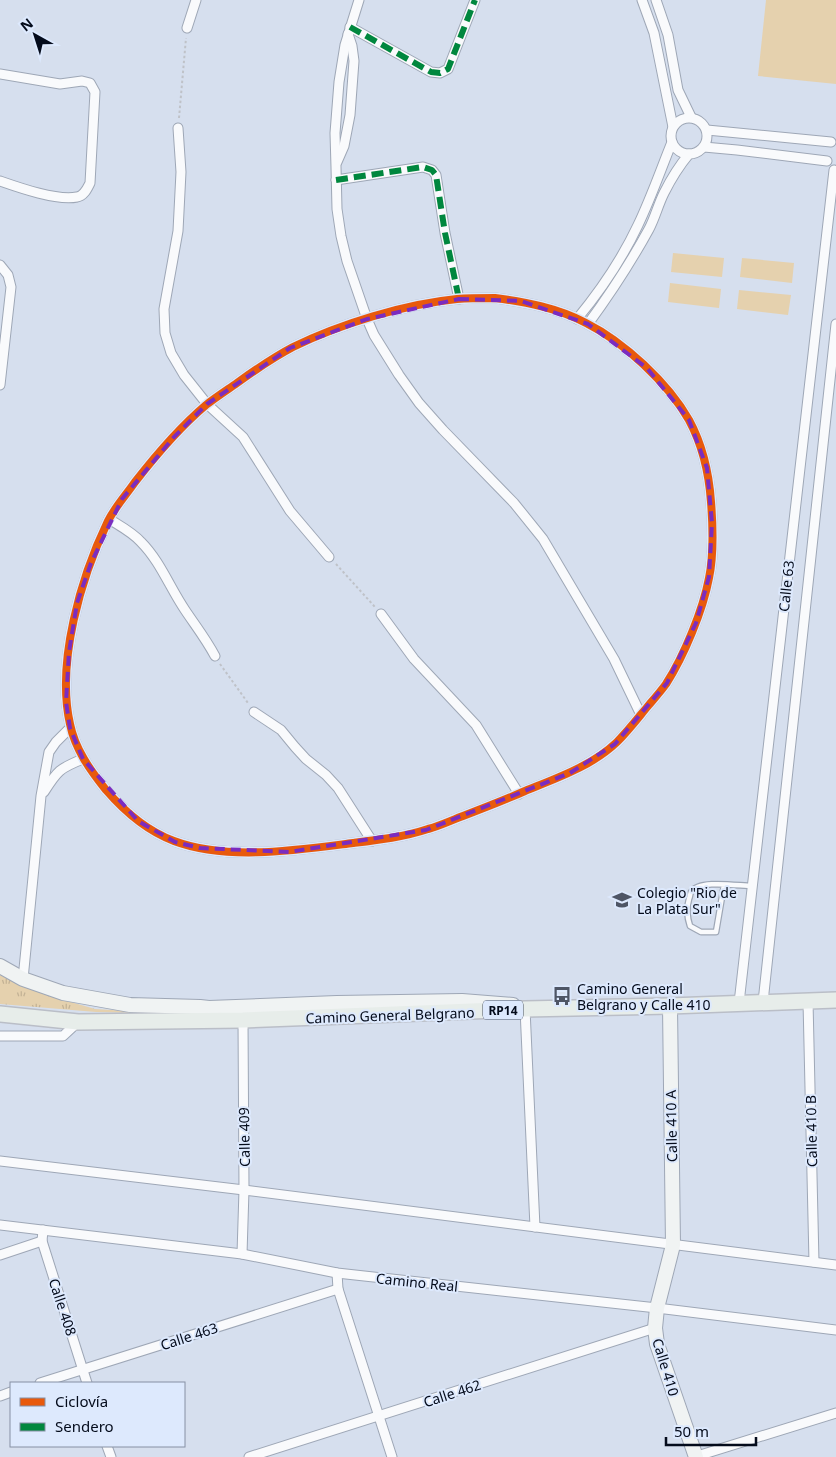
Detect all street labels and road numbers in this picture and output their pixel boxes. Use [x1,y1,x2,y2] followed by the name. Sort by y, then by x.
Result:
[774,559,798,613] street label: Calle 63
[483,1000,523,1020] road number: RP14
[305,1003,475,1027] street label: Camino General Belgrano
[661,1090,681,1162] street label: Calle 410 A
[801,1095,821,1167] street label: Calle 410 B
[234,1107,254,1167] street label: Calle 409
[375,1268,459,1296] street label: Camino Real
[45,1276,81,1338] street label: Calle 408
[158,1318,220,1354] street label: Calle 463
[648,1336,684,1398] street label: Calle 410
[421,1375,483,1411] street label: Calle 462

